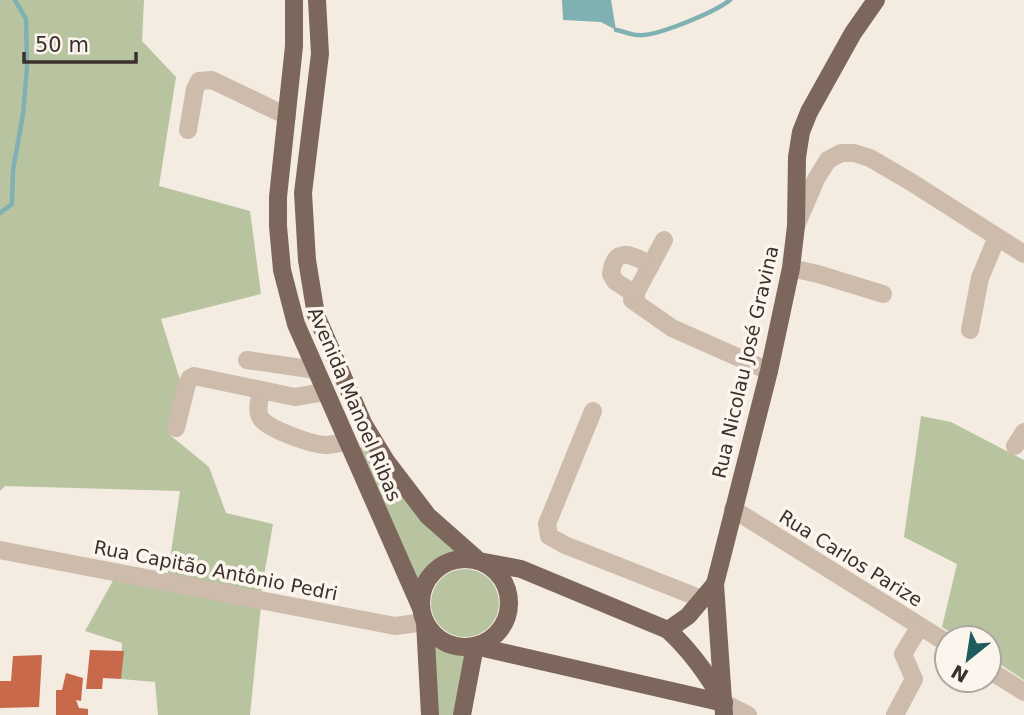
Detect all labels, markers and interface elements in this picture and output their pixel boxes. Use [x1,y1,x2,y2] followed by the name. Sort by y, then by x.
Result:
[24,21,136,65] scale bar
[35,33,89,57] text: 50 m
[708,244,782,480] street label: Rua Nicolau José Gravina
[304,304,406,504] street label: Avenida Manoel Ribas
[775,505,927,611] street label: Rua Carlos Parize
[92,536,340,604] street label: Rua Capitão Antônio Pedri
[933,624,1003,694] north arrow
[947,660,972,687] text: N

